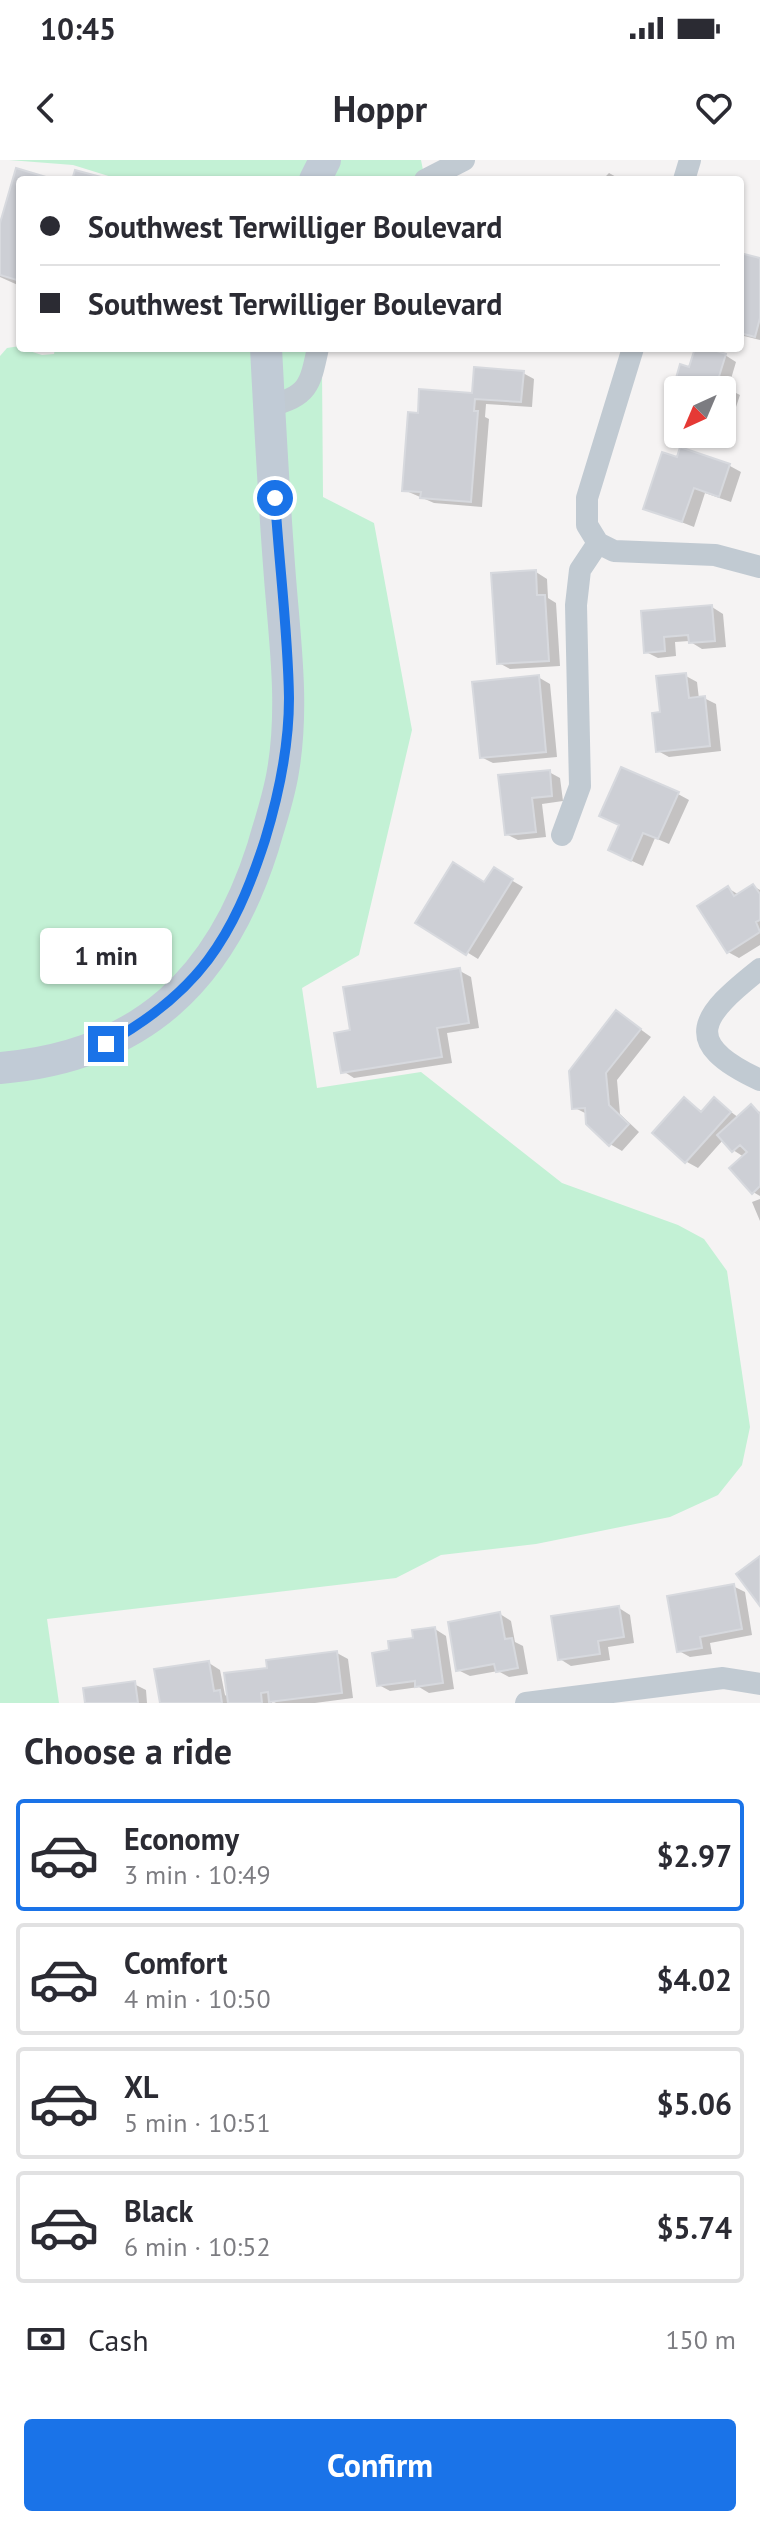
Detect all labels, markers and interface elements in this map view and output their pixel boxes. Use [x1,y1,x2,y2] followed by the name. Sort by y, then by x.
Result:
[40,9,116,48] text: 10:45
[333,85,427,132] text: Hoppr
[24,86,68,130] icon: back
[692,86,736,130] icon: heart
[88,207,503,246] text: Southwest Terwilliger Boulevard
[88,284,503,323] text: Southwest Terwilliger Boulevard
[664,376,736,448] north arrow
[664,376,736,448] map controls
[257,480,293,516] route start
[40,928,172,984] callout: 1 min
[74,939,138,972] text: 1 min
[88,1026,124,1062] route end
[24,1727,232,1774] text: Choose a ride
[28,1819,100,1891] icon: car
[124,1819,239,1858] text: Economy
[657,1836,732,1875] text: $2.97
[124,1858,271,1891] text: 3 min · 10:49
[28,1943,100,2015] icon: car
[124,1943,227,1982] text: Comfort
[657,1960,732,1999] text: $4.02
[124,1982,271,2015] text: 4 min · 10:50
[28,2067,100,2139] icon: car
[124,2067,158,2106] text: XL
[657,2084,732,2123] text: $5.06
[124,2106,271,2139] text: 5 min · 10:51
[28,2191,100,2263] icon: car
[124,2191,193,2230] text: Black
[657,2208,732,2247] text: $5.74
[124,2230,271,2263] text: 6 min · 10:52
[24,2317,68,2361] icon: cash
[88,2320,149,2359] text: Cash
[665,2323,736,2356] text: 150 m
[24,2419,736,2511] button: Confirm

